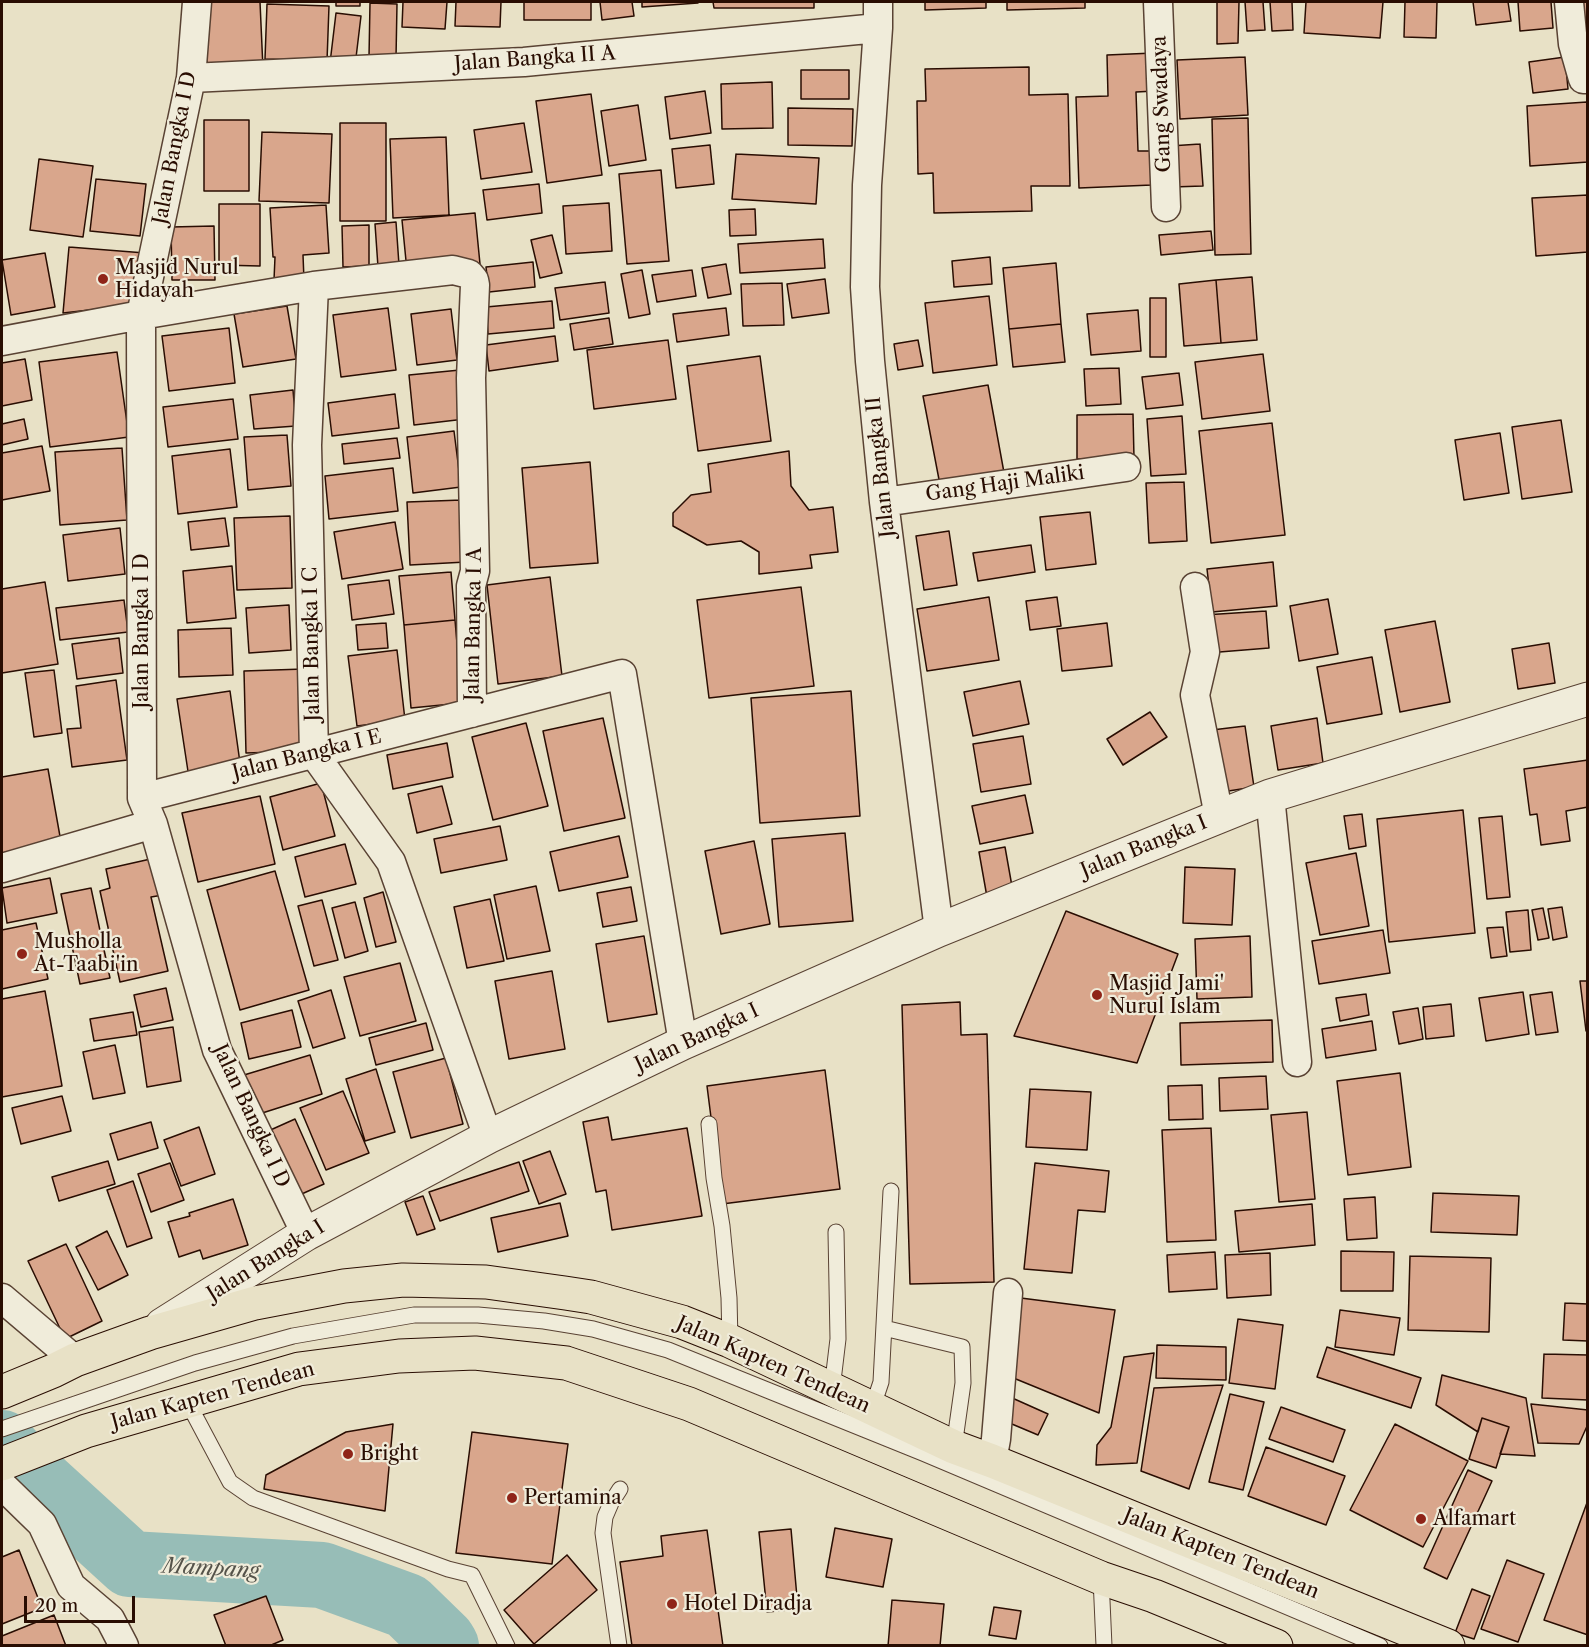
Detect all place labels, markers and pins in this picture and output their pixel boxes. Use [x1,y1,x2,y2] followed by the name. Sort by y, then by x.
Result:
[115,256,239,303] place label: Masjid Nurul Hidayah
[96,272,110,286] marker: Masjid Nurul Hidayah
[34,930,139,977] place label: Musholla At-Taabi'in
[15,947,29,961] marker: Musholla At-Taabi'in
[1109,972,1224,1019] place label: Masjid Jami' Nurul Islam
[1090,988,1104,1002] marker: Masjid Jami' Nurul Islam
[360,1442,419,1466] place label: Bright
[341,1447,355,1461] marker: Bright
[524,1486,622,1510] place label: Pertamina
[505,1491,519,1505] marker: Pertamina
[1433,1507,1516,1531] place label: Alfamart
[1414,1512,1428,1526] marker: Alfamart
[684,1592,812,1616] place label: Hotel Diradja
[665,1597,679,1611] marker: Hotel Diradja

